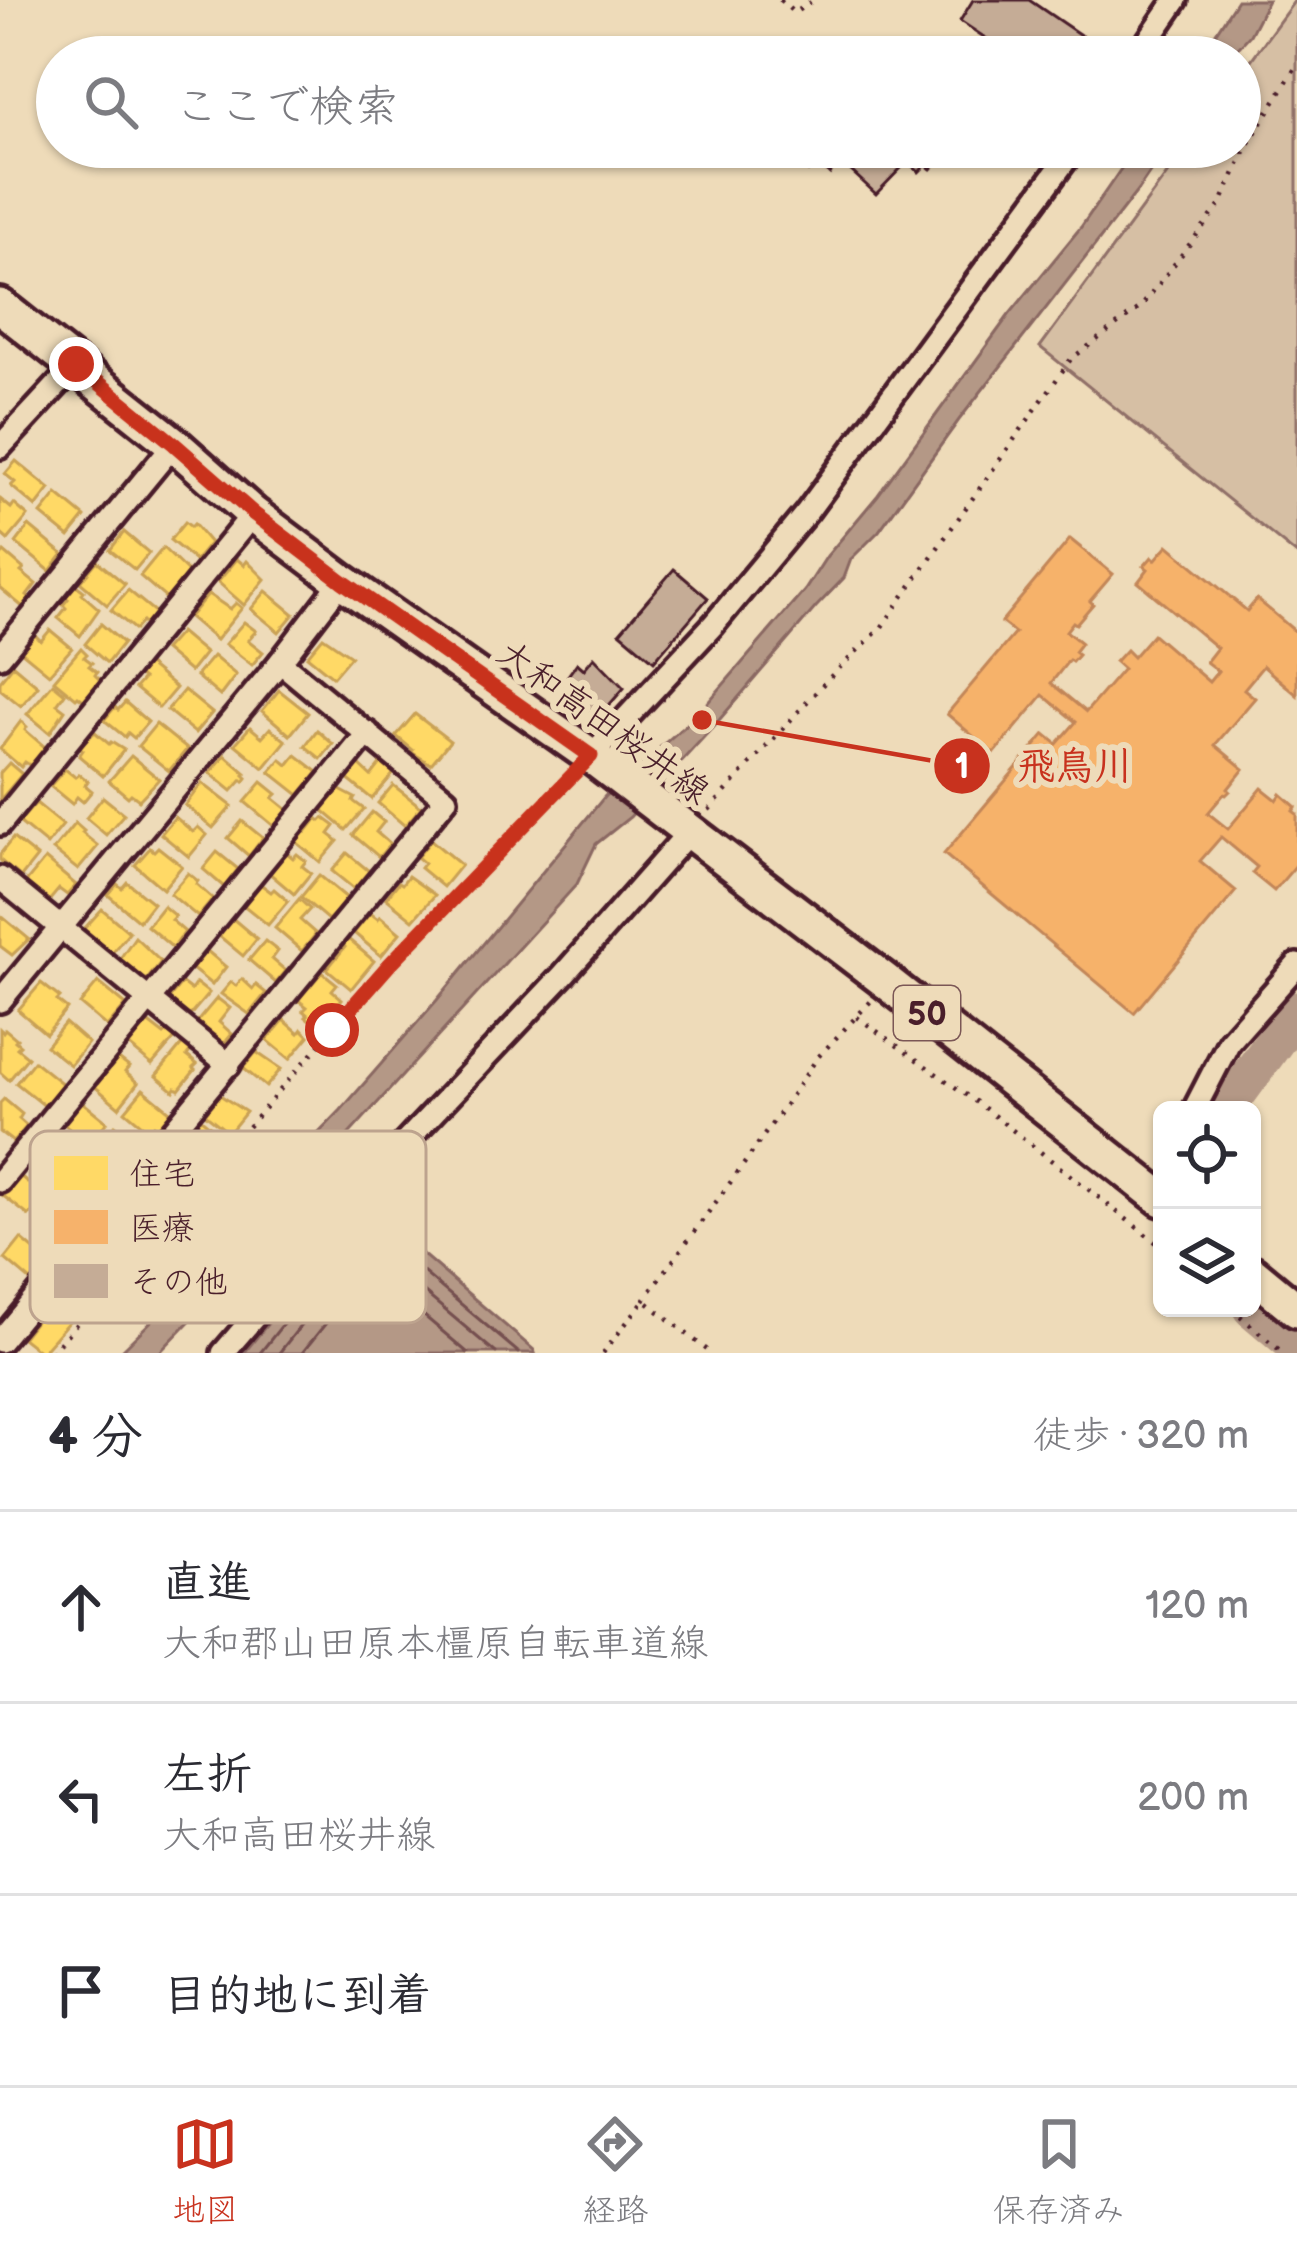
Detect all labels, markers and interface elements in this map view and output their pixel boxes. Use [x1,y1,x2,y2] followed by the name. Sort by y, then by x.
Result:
[36,36,1261,168] search box
[78,69,144,135] icon: search
[174,80,399,135] text: ここで検索
[49,337,103,391] route end
[488,632,717,814] street label: 大和高田桜井線
[932,728,1157,803] callout: 飛鳥川
[1016,744,1134,791] text: 飛鳥川
[954,746,970,789] text: 1
[894,986,960,1040] road number: 50
[305,1003,359,1057] route start
[1153,1101,1261,1317] map controls
[1153,1101,1261,1209] button: locate
[30,1131,426,1323] legend
[129,1155,195,1195] text: 住宅
[129,1209,195,1249] text: 医療
[1153,1209,1261,1317] button: layers
[129,1263,228,1303] text: その他
[48,1407,143,1468] text: 4 分
[1033,1413,1249,1460] text: 徒歩 · 320 m
[162,1556,252,1611] text: 直進
[48,1574,114,1640] icon: ahead
[1145,1583,1249,1630] text: 120 m
[162,1621,708,1668] text: 大和郡山田原本橿原自転車道線
[162,1748,252,1803] text: 左折
[48,1766,114,1832] icon: left
[1137,1775,1249,1822] text: 200 m
[162,1813,435,1860] text: 大和高田桜井線
[48,1958,114,2024] icon: arrive
[162,1969,432,2024] text: 目的地に到着
[172,2111,238,2231] tab: 地図
[582,2111,648,2231] tab: 経路
[993,2111,1125,2231] tab: 保存済み

